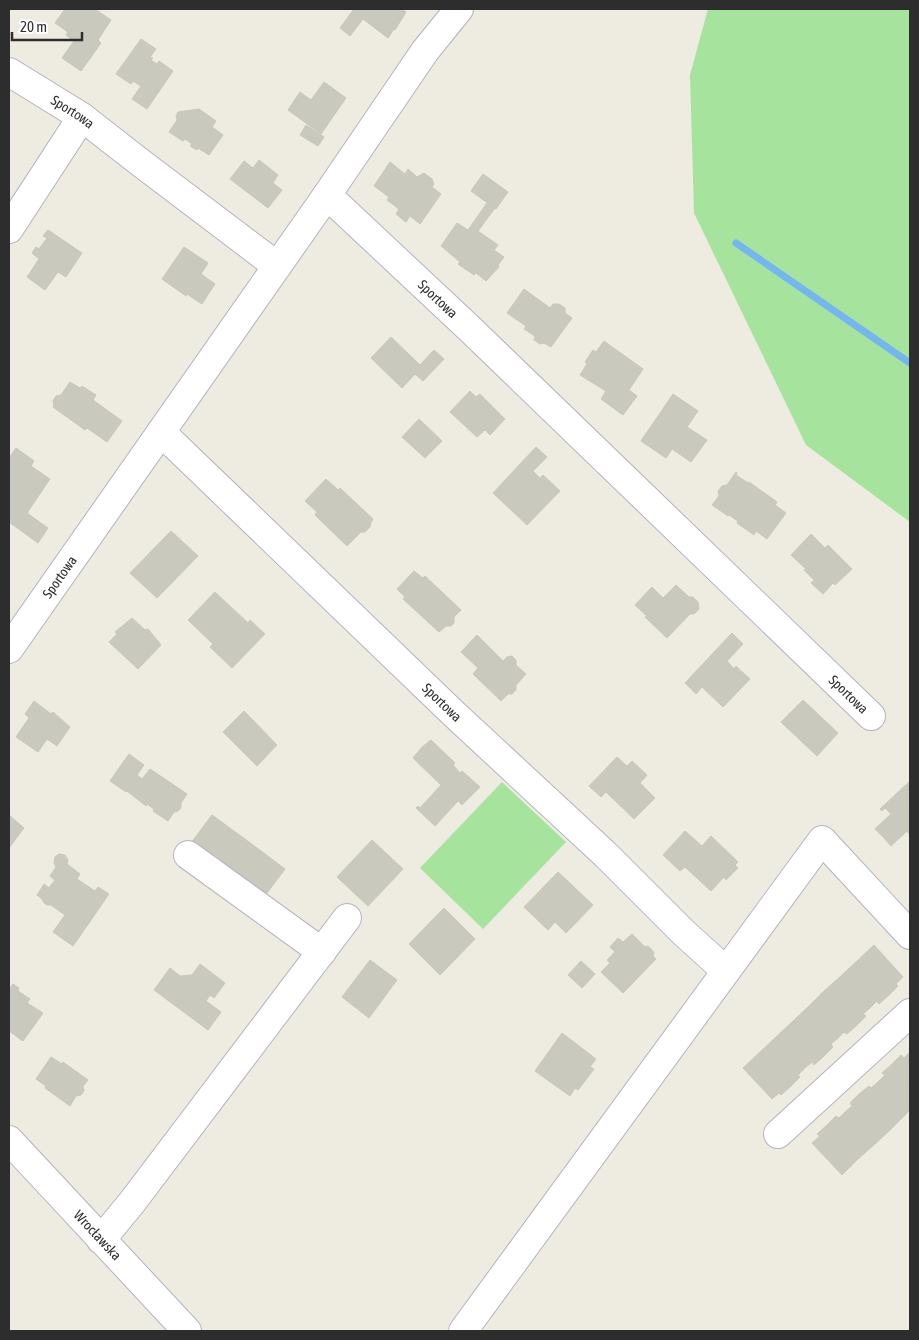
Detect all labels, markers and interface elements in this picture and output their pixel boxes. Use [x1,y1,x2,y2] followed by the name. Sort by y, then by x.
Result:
[12,10,82,42] scale bar
[20,18,47,35] text: 20 m
[48,92,97,132] street label: Sportowa
[415,277,461,321] street label: Sportowa
[39,553,80,601] street label: Sportowa
[826,672,871,717] street label: Sportowa
[419,680,465,725] street label: Sportowa
[71,1207,125,1263] street label: Wrocławska

